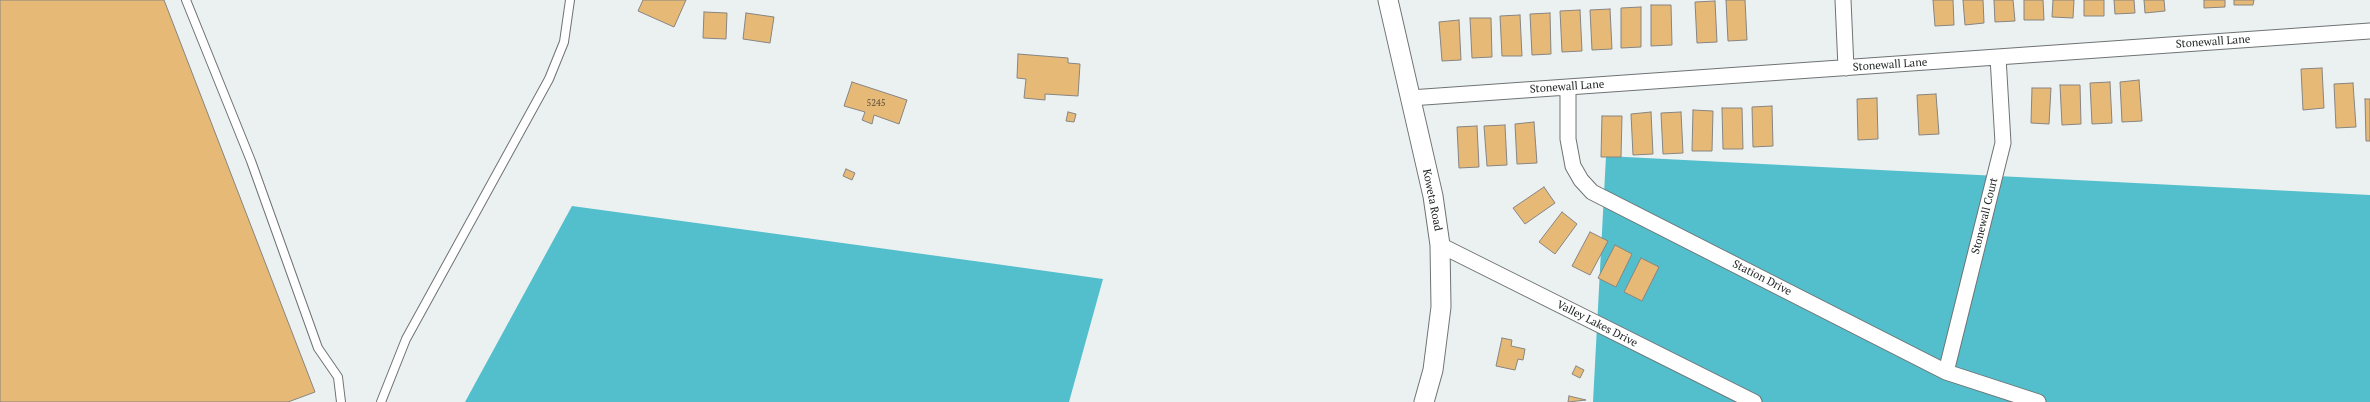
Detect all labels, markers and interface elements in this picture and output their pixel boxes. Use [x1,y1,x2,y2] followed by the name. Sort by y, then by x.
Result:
[2175,33,2251,51] street label: Stonewall Lane
[1852,56,1928,74] street label: Stonewall Lane
[1529,78,1605,96] street label: Stonewall Lane
[866,98,886,108] house number: 5245
[1420,168,1444,232] street label: Koweta Road
[1969,176,2001,256] street label: Stonewall Court
[1730,257,1794,299] street label: Station Drive
[1554,298,1640,350] street label: Valley Lakes Drive

